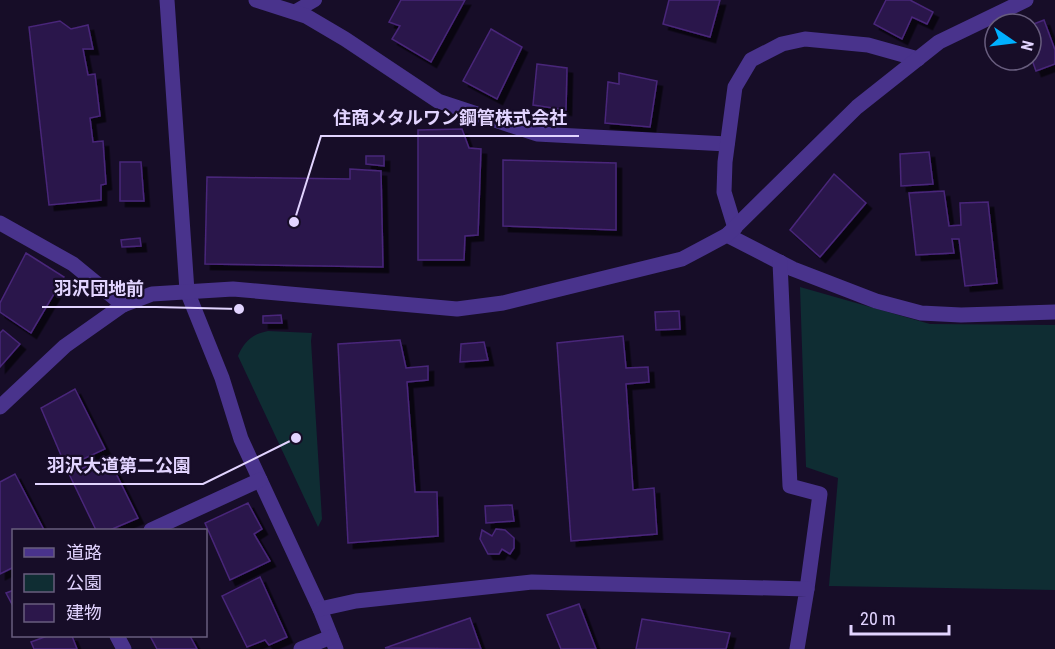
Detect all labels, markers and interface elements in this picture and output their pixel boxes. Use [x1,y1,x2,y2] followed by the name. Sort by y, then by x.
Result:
[983,12,1043,72] north arrow
[1017,38,1037,53] text: N
[321,100,579,136] callout: 住商メタルワン鋼管株式会社
[333,107,567,128] text: 住商メタルワン鋼管株式会社
[42,271,156,307] callout: 羽沢団地前
[54,278,144,299] text: 羽沢団地前
[35,448,203,484] callout: 羽沢大道第二公園
[47,455,191,476] text: 羽沢大道第二公園
[12,529,207,637] legend
[66,542,102,563] text: 道路
[66,572,102,593] text: 公園
[851,598,948,636] scale bar
[66,602,102,623] text: 建物
[860,608,895,629] text: 20 m

